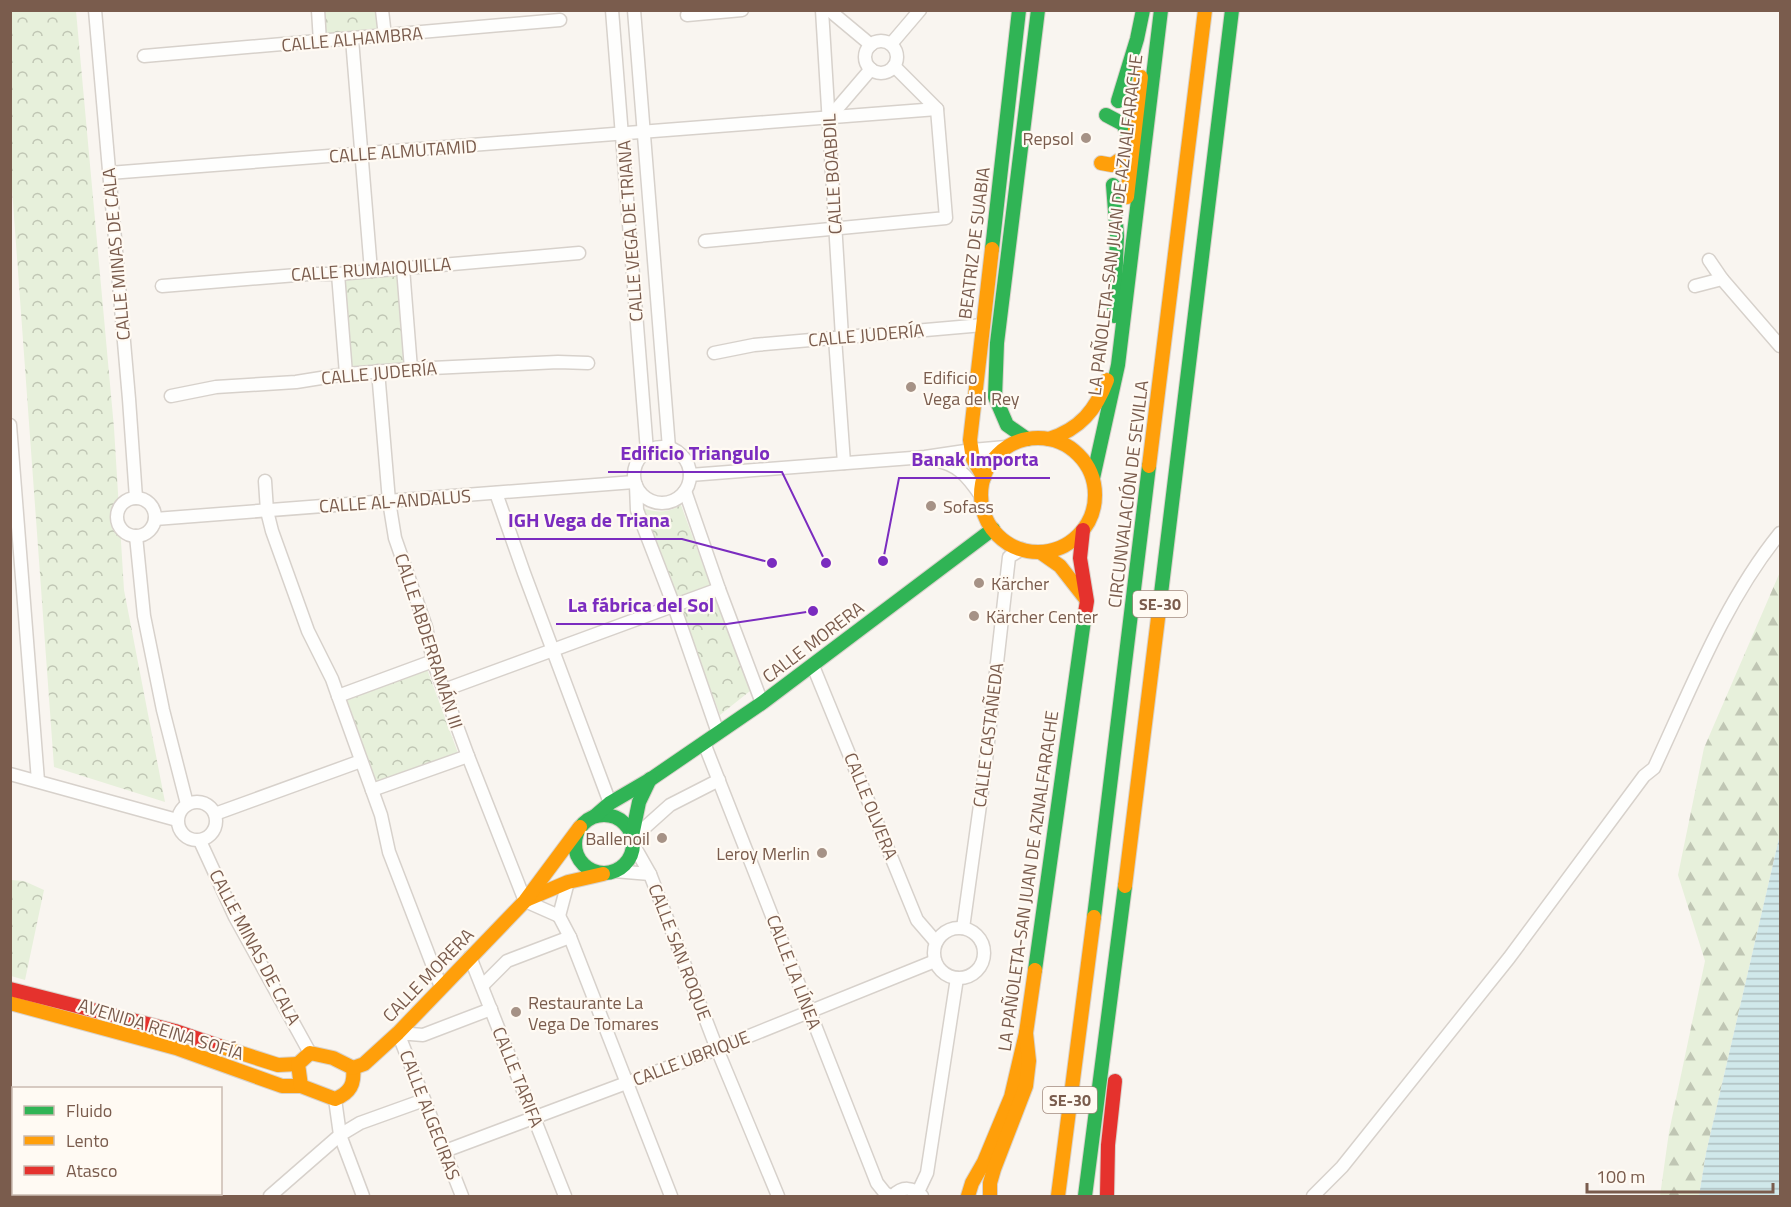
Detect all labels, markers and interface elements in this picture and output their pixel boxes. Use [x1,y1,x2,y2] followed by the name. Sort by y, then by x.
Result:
[280,19,424,59] street label: CALLE ALHAMBRA
[1081,53,1149,397] street label: LA PAÑOLETA-SAN JUAN DE AZNALFARACHE
[815,113,849,235] street label: CALLE BOABDIL
[1022,125,1074,152] place label: Repsol
[1079,131,1093,145] marker: Repsol
[328,132,478,170] street label: CALLE ALMUTAMID
[610,139,650,323] street label: CALLE VEGA DE TRIANA
[951,165,997,321] street label: BEATRIZ DE SUABIA
[95,166,137,341] street label: CALLE MINAS DE CALA
[290,250,452,288] street label: CALLE RUMAIQUILLA
[807,316,925,354] street label: CALLE JUDERÍA
[320,354,438,392] street label: CALLE JUDERÍA
[923,364,1020,412] place label: Edificio Vega del Rey
[1101,378,1155,609] street label: CIRCUNVALACIÓN DE SEVILLA
[904,380,918,394] marker: Edificio Vega del Rey
[608,434,782,472] callout: Edificio Triangulo
[620,437,770,468] text: Edificio Triangulo
[899,440,1050,478] callout: Banak Importa
[911,443,1039,474] text: Banak Importa
[318,482,472,520] street label: CALLE AL-ANDALUS
[943,493,994,520] place label: Sofass
[924,499,938,513] marker: Sofass
[496,501,682,539] callout: IGH Vega de Triana
[508,504,670,535] text: IGH Vega de Triana
[388,550,470,732] street label: CALLE ABDERRAMÁN III
[991,570,1049,597] place label: Kärcher
[972,576,986,590] marker: Kärcher
[556,586,727,624] callout: La fábrica del Sol
[568,589,714,620] text: La fábrica del Sol
[1133,591,1187,617] road number: SE-30
[756,595,870,689] street label: CALLE MORERA
[986,603,1098,630] place label: Kärcher Center
[967,609,981,623] marker: Kärcher Center
[966,661,1010,809] street label: CALLE CASTAÑEDA
[991,709,1065,1053] street label: LA PAÑOLETA-SAN JUAN DE AZNALFARACHE
[837,748,905,864] street label: CALLE OLVERA
[585,825,650,852] place label: Ballenoil
[655,831,669,845] marker: Ballenoil
[716,840,810,867] place label: Leroy Merlin
[815,846,829,860] marker: Leroy Merlin
[202,864,308,1030] street label: CALLE MINAS DE CALA
[642,880,719,1024] street label: CALLE SAN ROQUE
[760,911,828,1034] street label: CALLE LA LÍNEA
[376,922,480,1028] street label: CALLE MORERA
[528,989,659,1037] place label: Restaurante La Vega De Tomares
[75,991,247,1067] street label: AVENIDA REINA SOFÍA
[509,1005,523,1019] marker: Restaurante La Vega De Tomares
[486,1023,550,1132] street label: CALLE TARIFA
[629,1023,753,1093] street label: CALLE UBRIQUE
[393,1046,467,1184] street label: CALLE ALGECIRAS
[12,1087,222,1195] legend
[1043,1087,1097,1113] road number: SE-30
[66,1097,112,1124] text: Fluido
[66,1127,109,1154] text: Lento
[1587,1156,1773,1194] scale bar
[66,1157,117,1184] text: Atasco
[1596,1163,1645,1190] text: 100 m

